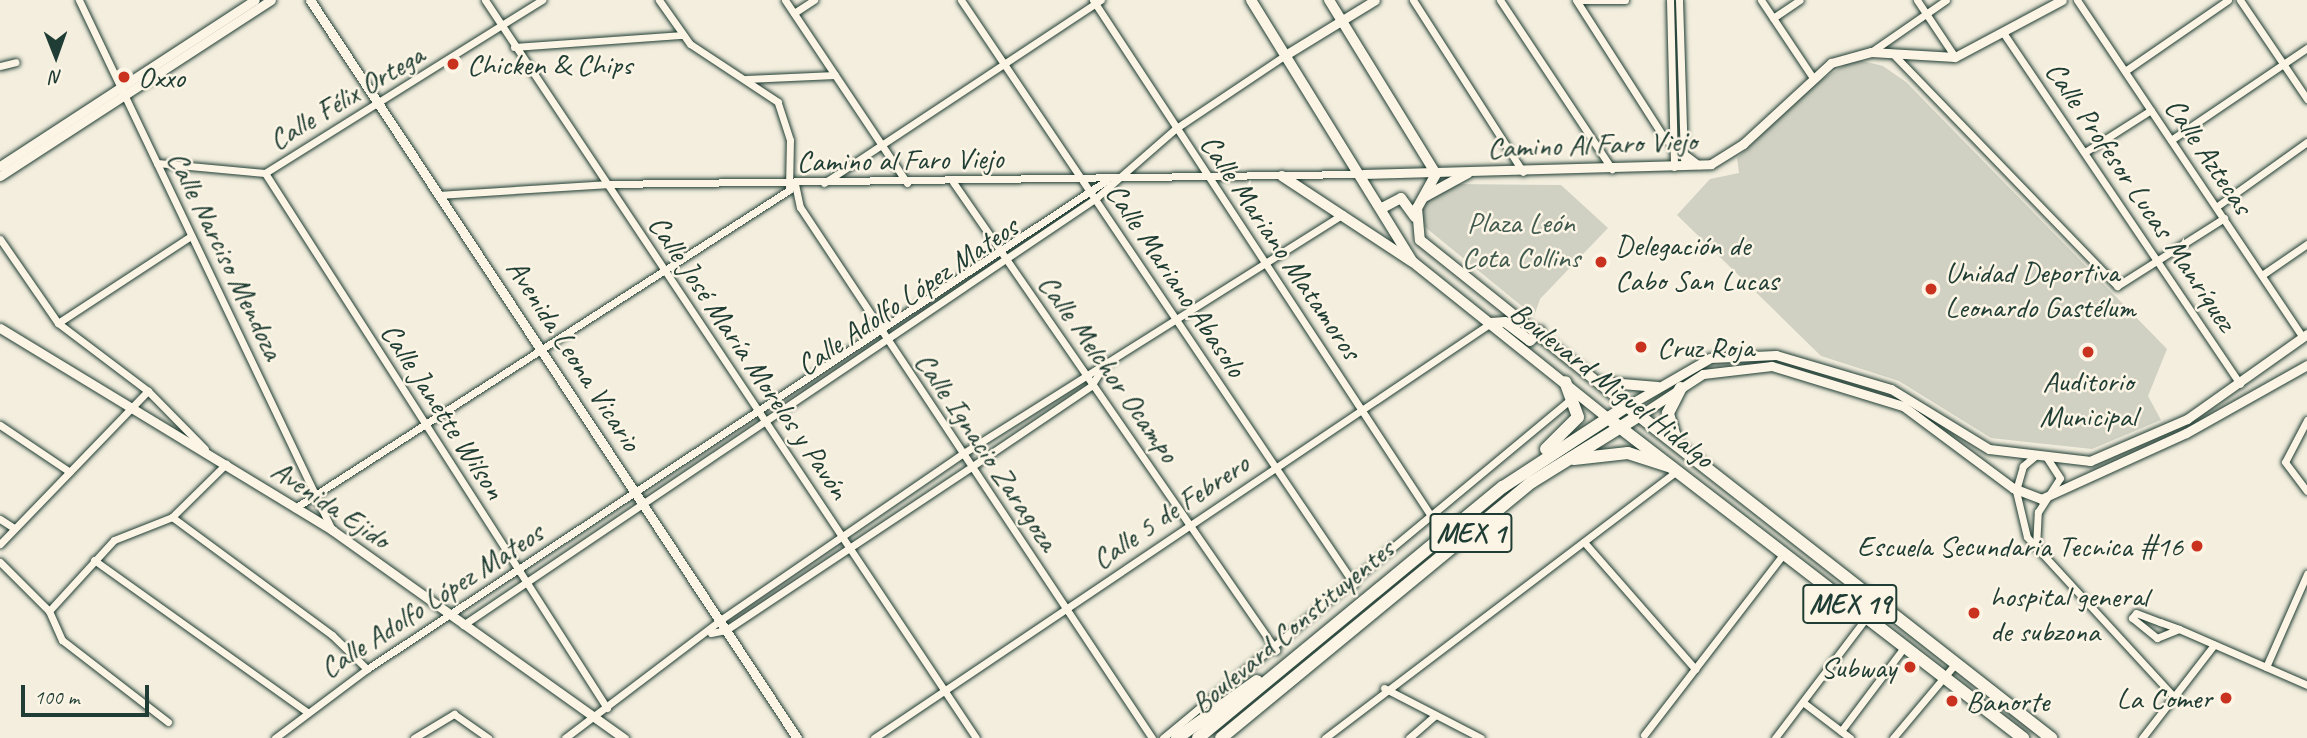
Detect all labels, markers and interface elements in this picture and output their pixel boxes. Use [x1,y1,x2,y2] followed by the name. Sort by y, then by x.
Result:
[21,21,91,91] north arrow
[262,37,430,157] street label: Calle Félix Ortega
[467,46,632,82] place label: Chicken & Chips
[2038,55,2244,337] street label: Calle Profesor Lucas Manríquez
[445,56,461,72] marker: Chicken & Chips
[138,59,185,95] place label: Oxxo
[50,65,62,89] text: N
[116,69,132,85] marker: Oxxo
[2157,91,2261,221] street label: Calle Aztecas
[1487,122,1697,166] street label: Camino Al Faro Viejo
[1192,126,1370,368] street label: Calle Mariano Matamoros
[796,140,1004,180] street label: Camino al Faro Viejo
[160,144,292,366] street label: Calle Narciso Mendoza
[1098,176,1254,384] street label: Calle Mariano Abasolo
[1462,204,1580,274] park label: Plaza León Cota Collins
[640,208,858,506] street label: Calle José María Morelos y Pavón
[789,208,1025,384] street label: Calle Adolfo López Mateos
[1615,227,1777,298] place label: Delegación de Cabo San Lucas
[499,252,649,458] street label: Avenida Leona Vicario
[1593,254,1609,270] marker: Delegación de Cabo San Lucas
[1945,254,2137,324] place label: Unidad Deportiva Leonardo Gastélum
[1030,266,1188,470] street label: Calle Melchor Ocampo
[1923,281,1939,297] marker: Unidad Deportiva Leonardo Gastélum
[1503,294,1721,476] street label: Boulevard Miguel Hidalgo
[372,316,514,506] street label: Calle Janette Wilson
[1657,329,1754,365] place label: Cruz Roja
[1631,337,1651,357] marker: Cruz Roja
[907,344,1067,558] street label: Calle Ignacio Zaragoza
[2080,344,2096,360] marker: Auditorio Municipal
[2039,363,2137,434] place label: Auditorio Municipal
[1085,445,1255,577] street label: Calle 5 de Febrero
[265,451,397,557] street label: Avenida Ejido
[1429,508,1513,558] road number: MEX 1
[312,514,550,686] street label: Calle Adolfo López Mateos
[1857,528,2183,564] place label: Escuela Secundaria Tecnica #16
[1183,531,1401,721] street label: Boulevard Constituyentes
[2189,538,2205,554] marker: Escuela Secundaria Tecnica #16
[1990,578,2148,648] place label: hospital general de subzona
[1801,580,1899,628] road number: MEX 19
[1964,603,1984,623] marker: hospital general de subzona
[1820,649,1896,685] place label: Subway
[1902,659,1918,675] marker: Subway
[24,672,152,716] scale bar
[2117,680,2212,716] place label: La Comer
[1966,683,2049,719] place label: Banorte
[34,684,79,710] text: 100 m
[2218,690,2234,706] marker: La Comer
[1944,693,1960,709] marker: Banorte

